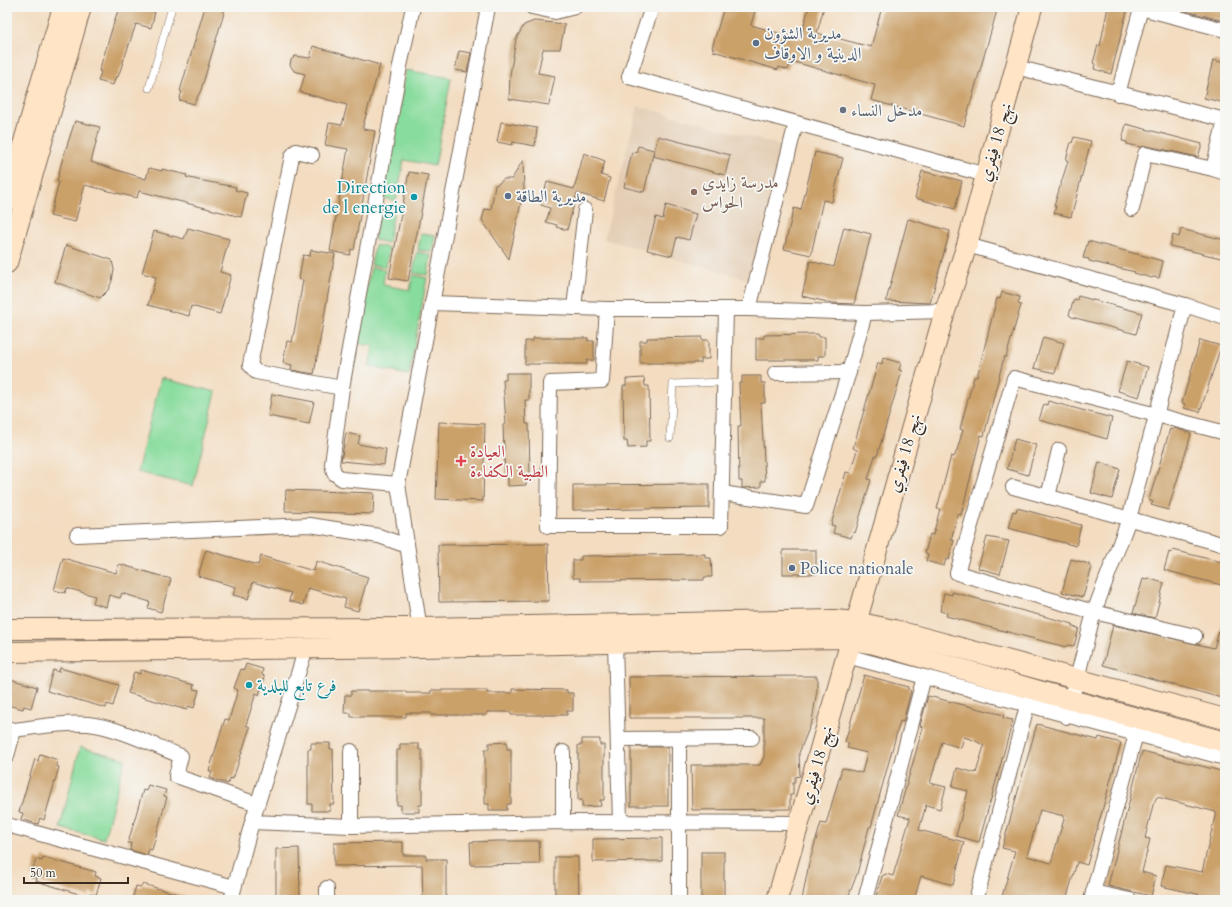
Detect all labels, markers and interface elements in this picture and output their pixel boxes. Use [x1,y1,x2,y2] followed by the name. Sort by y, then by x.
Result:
[764,22,862,65] place label: مديرية الشؤون الدينية و الاوقاف
[751,38,761,48] marker: مديرية الشؤون الدينية و الاوقاف
[851,99,922,122] place label: مدخل النساء
[973,100,1022,185] street label: نهج 18 فيفري
[838,105,848,115] marker: مدخل النساء
[702,171,779,214] place label: مدرسة زايدي الحواس
[322,176,406,219] place label: Direction de l energie
[516,185,586,208] place label: مديرية الطاقة
[689,187,699,197] marker: مدرسة زايدي الحواس
[503,191,513,201] marker: مديرية الطاقة
[409,192,419,202] marker: Direction de l energie
[882,411,931,496] street label: نهج 18 فيفري
[470,440,549,483] place label: العيادة الطبية الكفاءة
[455,455,467,467] marker: العيادة الطبية الكفاءة
[800,557,914,580] place label: Police nationale
[787,563,797,573] marker: Police nationale
[257,674,337,701] place label: فرع تابع للبلدية
[244,680,254,690] marker: فرع تابع للبلدية
[794,723,843,808] street label: نهج 18 فيفري
[24,859,128,885] scale bar
[30,865,57,881] text: 50 m

